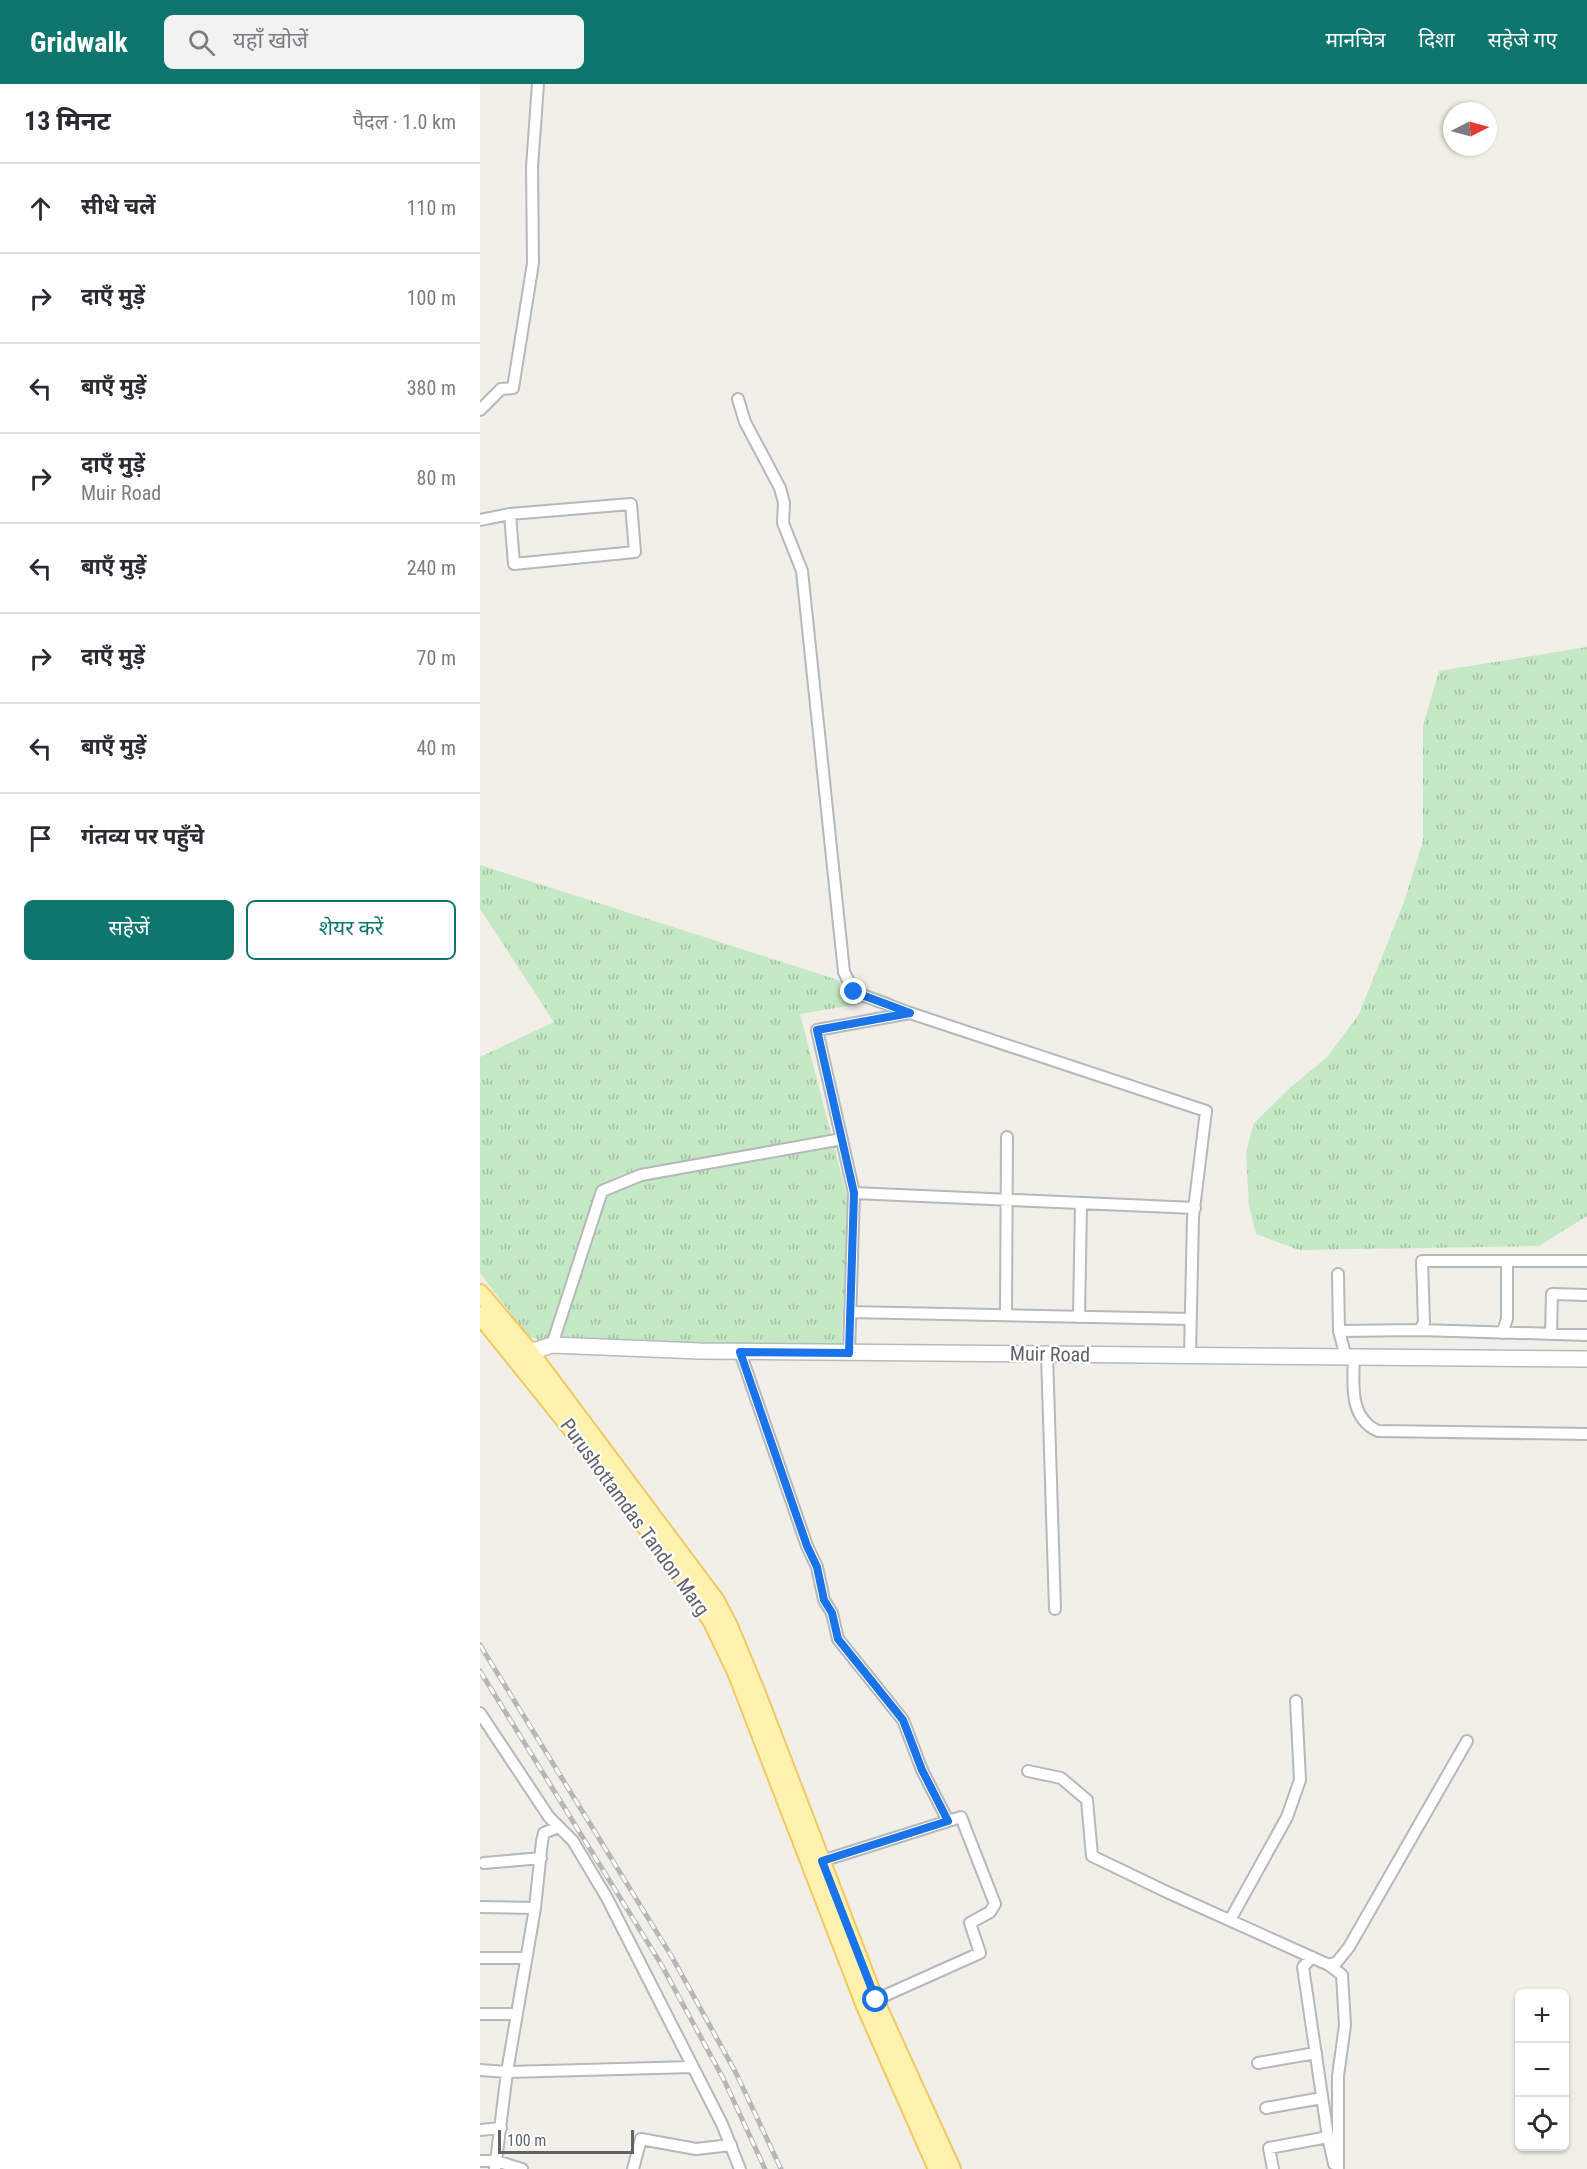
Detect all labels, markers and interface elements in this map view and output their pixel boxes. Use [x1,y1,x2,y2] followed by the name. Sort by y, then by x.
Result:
[164,15,584,69] search box
[30,26,128,59] text: Gridwalk
[185,26,218,59] icon: search
[233,28,308,53] text: यहाँ खोजें
[1325,28,1386,52] text: मानचित्र
[1419,28,1455,52] text: दिशा
[1488,28,1557,52] text: सहेजे गए
[1443,102,1497,156] north arrow
[24,106,111,136] text: 13 मिनट
[353,110,456,134] text: पैदल · 1.0 km
[24,192,57,225] icon: ahead
[81,194,155,219] text: सीधे चलें
[407,196,456,220] text: 110 m
[24,282,57,315] icon: right
[81,284,145,309] text: दाएँ मुड़ें
[407,286,456,310] text: 100 m
[24,372,57,405] icon: left
[81,374,146,399] text: बाएँ मुड़ें
[407,376,456,400] text: 380 m
[81,452,145,477] text: दाएँ मुड़ें
[24,462,57,495] icon: right
[417,466,456,490] text: 80 m
[81,481,161,505] text: Muir Road
[24,552,57,585] icon: left
[81,554,146,579] text: बाएँ मुड़ें
[407,556,456,580] text: 240 m
[24,642,57,675] icon: right
[81,644,145,669] text: दाएँ मुड़ें
[417,646,456,670] text: 70 m
[24,732,57,765] icon: left
[81,734,146,759] text: बाएँ मुड़ें
[417,736,456,760] text: 40 m
[24,822,57,855] icon: arrive
[81,824,204,849] text: गंतव्य पर पहुँचे
[24,900,234,960] button: सहेजें
[246,900,456,960] button: शेयर करें
[840,978,866,1004] route end
[1010,1341,1090,1367] street label: Muir Road
[555,1414,715,1620] street label: Purushottamdas Tandon Marg
[862,1986,888,2012] route start
[1515,1989,1569,2151] map controls
[1515,1989,1569,2043] button: +
[1515,2043,1569,2097] button: −
[1515,2097,1569,2151] button: locate
[498,2127,634,2154] scale bar
[507,2131,546,2150] text: 100 m

